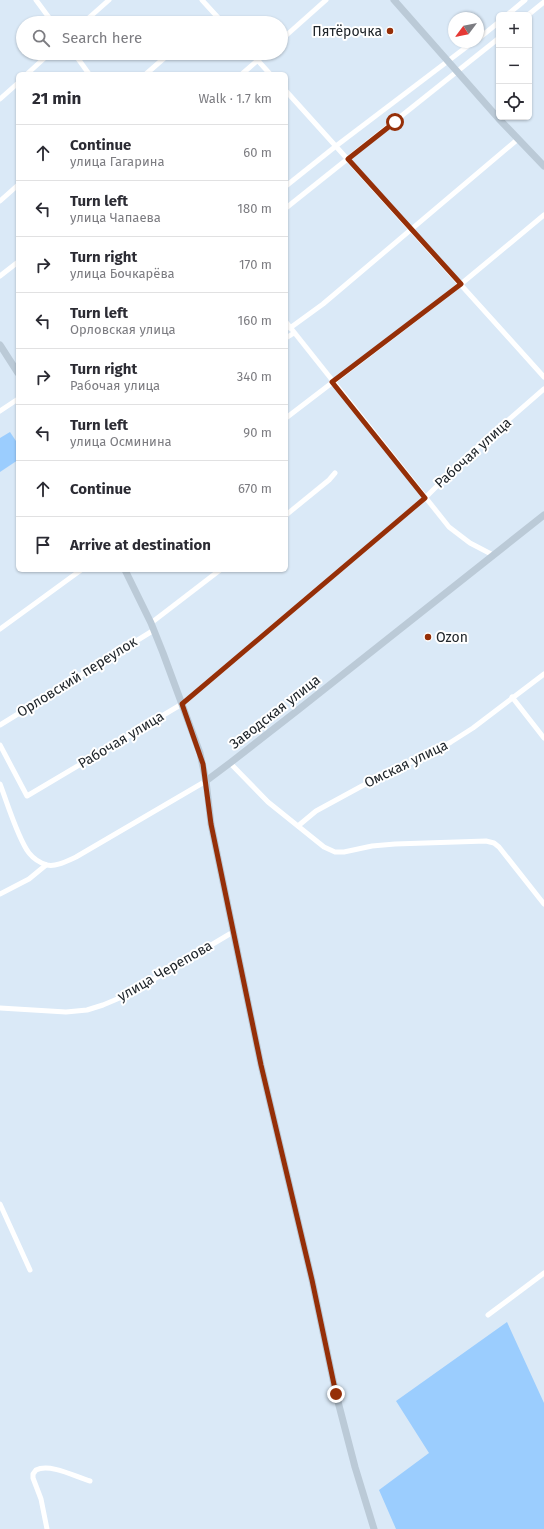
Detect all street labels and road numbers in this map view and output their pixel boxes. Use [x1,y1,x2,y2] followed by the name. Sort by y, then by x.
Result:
[431,414,515,492] street label: Рабочая улица
[14,633,141,721] street label: Орловский переулок
[226,671,324,753] street label: Заводская улица
[75,708,167,772] street label: Рабочая улица
[361,736,451,792] street label: Омская улица
[115,937,215,1005] street label: улица Черепова

